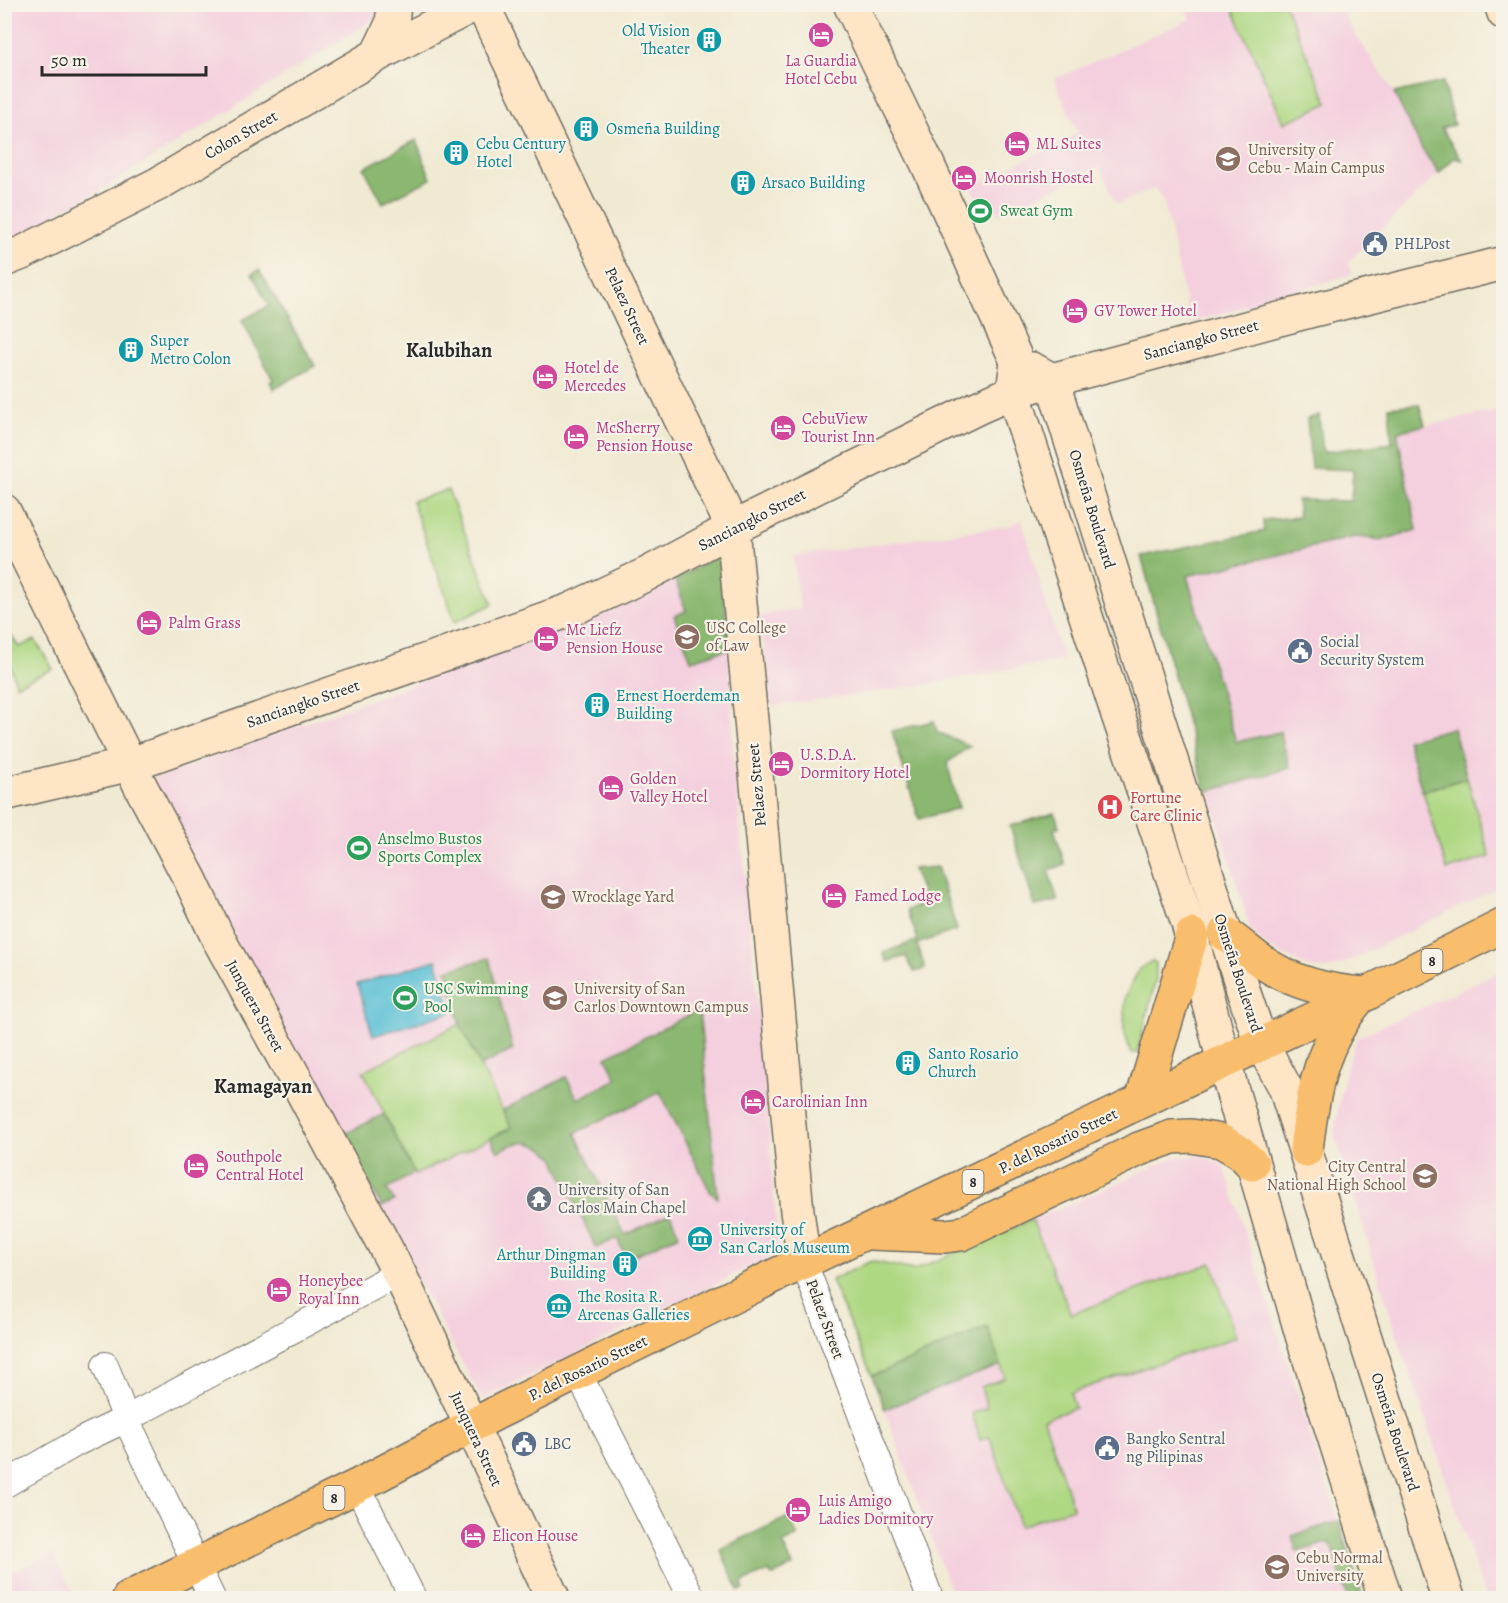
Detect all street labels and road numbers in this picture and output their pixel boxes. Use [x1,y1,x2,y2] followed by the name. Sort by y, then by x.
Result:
[201,105,281,165] street label: Colon Street
[599,263,655,349] street label: Pelaez Street
[1141,314,1261,366] street label: Sanciangko Street
[1063,447,1121,572] street label: Osmeña Boulevard
[694,483,810,557] street label: Sanciangko Street
[244,674,362,734] street label: Sanciangko Street
[742,742,772,828] street label: Pelaez Street
[1208,911,1268,1036] street label: Osmeña Boulevard
[1422,949,1442,973] road number: 8
[221,956,289,1056] street label: Junquera Street
[995,1103,1121,1179] street label: P. del Rosario Street
[962,1170,984,1194] road number: 8
[800,1276,850,1362] street label: Pelaez Street
[525,1330,651,1406] street label: P. del Rosario Street
[1365,1370,1425,1495] street label: Osmeña Boulevard
[444,1388,508,1490] street label: Junquera Street
[324,1486,344,1510] road number: 8

